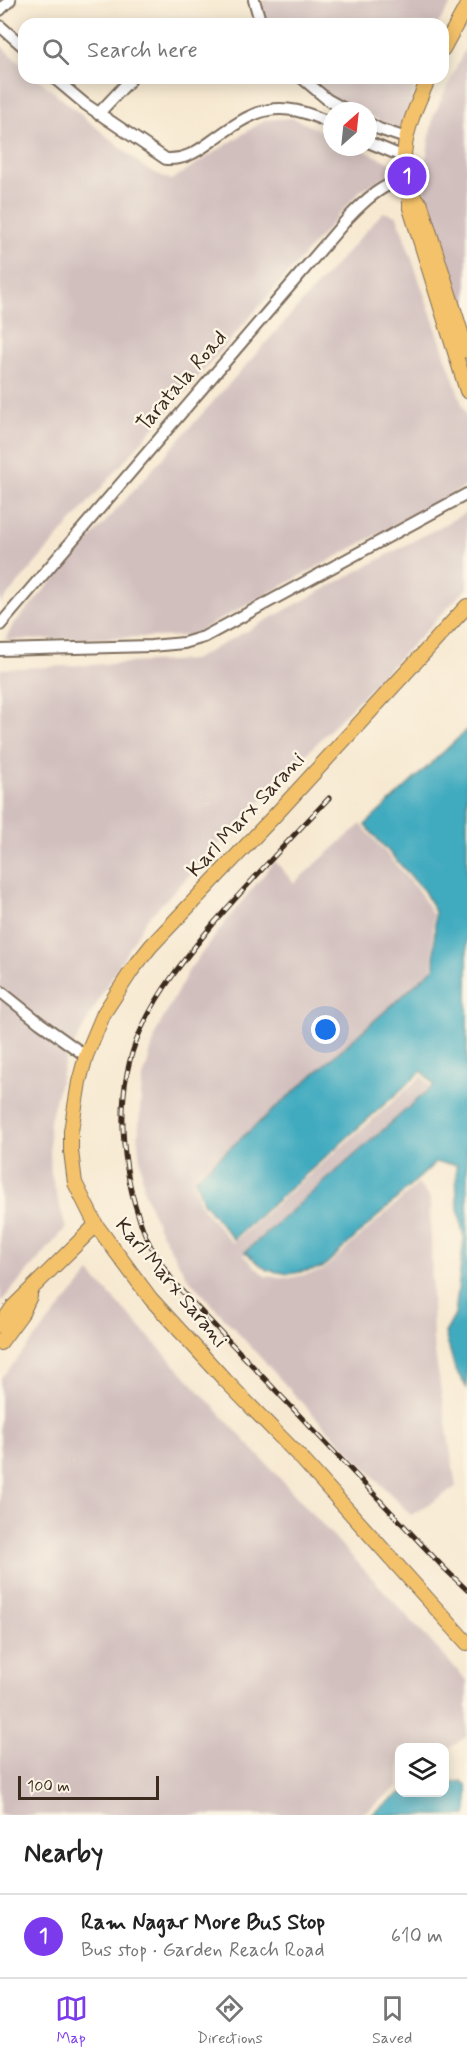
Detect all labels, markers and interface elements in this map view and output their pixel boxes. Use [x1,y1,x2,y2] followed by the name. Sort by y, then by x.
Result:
[18,18,449,84] search box
[39,35,72,68] icon: search
[87,37,198,65] text: Search here
[323,102,377,156] north arrow
[388,154,426,198] pin: 1
[130,325,234,437] street label: Taratala Road
[181,746,311,884] street label: Karl Marx Sarani
[311,1015,340,1044] your location
[108,1212,234,1354] street label: Karl Marx Sarani
[395,1743,449,1797] map controls
[395,1743,449,1797] button: layers
[18,1773,159,1800] scale bar
[27,1776,70,1797] text: 100 m
[24,1837,103,1871] text: Nearby
[81,1909,325,1937] text: Ram Nagar More Bus Stop
[39,1923,48,1950] text: 1
[391,1923,443,1950] text: 610 m
[81,1937,324,1964] text: Bus stop · Garden Reach Road
[55,1992,88,2049] tab: Map
[197,1992,263,2049] tab: Directions
[372,1992,412,2049] tab: Saved

